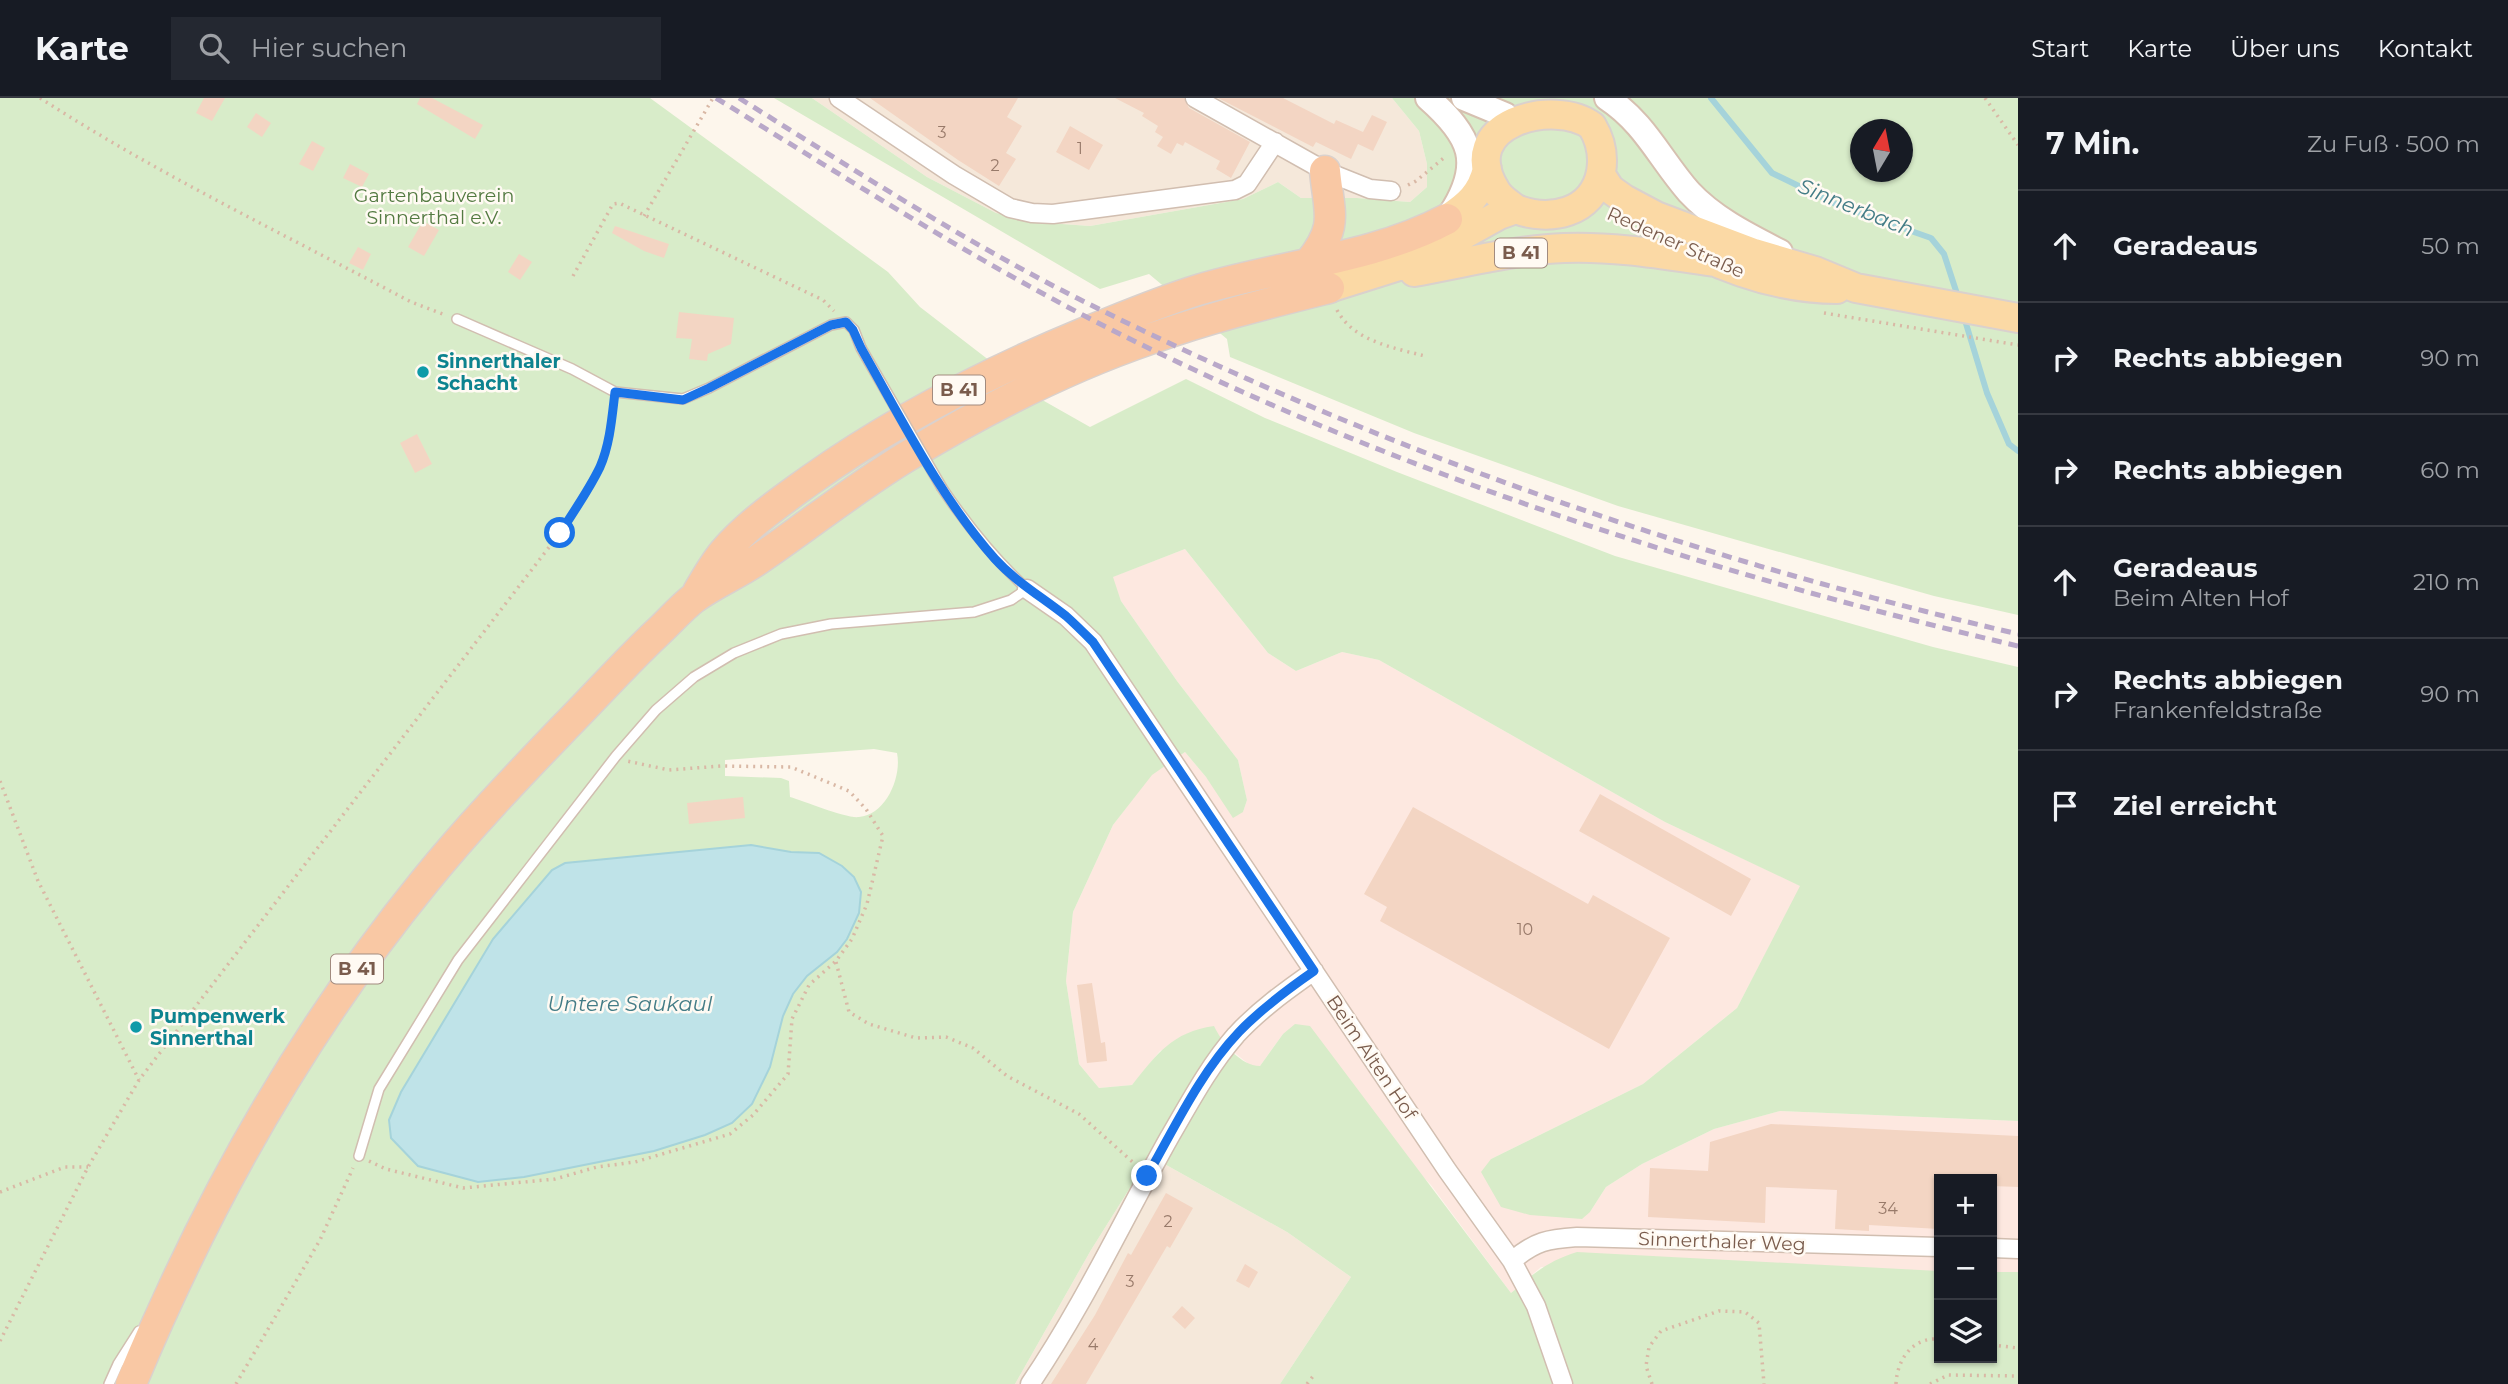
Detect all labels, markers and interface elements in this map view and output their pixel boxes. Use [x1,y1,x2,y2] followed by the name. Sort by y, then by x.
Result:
[171,17,661,80] search box
[35,28,129,68] text: Karte
[195,29,233,67] icon: search
[251,32,407,64] text: Hier suchen
[2031,34,2089,63] text: Start
[2127,34,2192,63] text: Karte
[2230,34,2340,63] text: Über uns
[2378,34,2473,63] text: Kontakt
[1850,119,1913,182] north arrow
[937,123,947,142] house number: 3
[2046,125,2139,162] text: 7 Min.
[2307,130,2480,158] text: Zu Fuß · 500 m
[1077,139,1083,158] house number: 1
[990,156,1000,175] house number: 2
[1795,173,1918,242] water label: Sinnerbach
[354,184,514,229] park label: Gartenbauverein Sinnerthal e.V.
[1603,202,1748,283] street label: Redener Straße
[2046,227,2084,265] icon: ahead
[2113,230,2258,262] text: Geradeaus
[2421,232,2480,260] text: 50 m
[1495,238,1547,268] road number: B 41
[2046,339,2084,377] icon: right
[2113,342,2343,374] text: Rechts abbiegen
[2420,344,2480,372] text: 90 m
[437,350,561,395] place label: Sinnerthaler Schacht
[415,364,431,380] marker: Sinnerthaler Schacht
[933,376,985,404] road number: B 41
[2046,451,2084,489] icon: right
[2113,454,2343,486] text: Rechts abbiegen
[2420,456,2480,484] text: 60 m
[544,517,575,548] route start
[2113,552,2258,584] text: Geradeaus
[2046,563,2084,601] icon: ahead
[2413,568,2480,596] text: 210 m
[2113,584,2289,612] text: Beim Alten Hof
[2113,664,2343,696] text: Rechts abbiegen
[2046,675,2084,713] icon: right
[2420,680,2480,708] text: 90 m
[2113,696,2322,724] text: Frankenfeldstraße
[2046,787,2084,825] icon: arrive
[2113,790,2277,822] text: Ziel erreicht
[1517,920,1533,939] house number: 10
[331,954,383,984] road number: B 41
[548,991,713,1016] water label: Untere Saukaul
[1321,991,1423,1125] street label: Beim Alten Hof
[150,1005,286,1050] place label: Pumpenwerk Sinnerthal
[128,1019,144,1035] marker: Pumpenwerk Sinnerthal
[1131,1160,1162,1191] route end
[1934,1174,1997,1363] map controls
[1934,1174,1997,1237] button: +
[1878,1199,1898,1218] house number: 34
[1163,1212,1173,1231] house number: 2
[1638,1227,1806,1256] street label: Sinnerthaler Weg
[1934,1237,1997,1300] button: −
[1125,1272,1135,1291] house number: 3
[1934,1300,1997,1363] button: layers
[1088,1335,1099,1354] house number: 4

